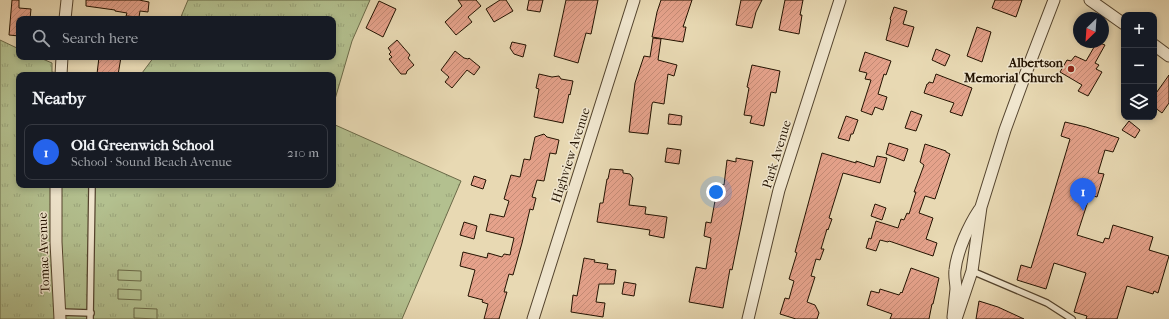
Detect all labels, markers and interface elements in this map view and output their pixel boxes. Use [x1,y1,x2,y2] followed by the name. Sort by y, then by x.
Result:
[1073,12,1109,48] north arrow
[1121,12,1157,120] map controls
[1121,12,1157,48] button: +
[16,16,336,60] search box
[30,27,52,49] icon: search
[62,29,138,47] text: Search here
[1121,48,1157,84] button: −
[963,55,1064,85] place label: Albertson Memorial Church
[1066,64,1076,74] marker: Albertson Memorial Church
[1121,84,1157,120] button: layers
[32,88,86,108] text: Nearby
[548,105,593,205] street label: Highview Avenue
[759,118,794,190] street label: Park Avenue
[71,136,214,154] text: Old Greenwich School
[44,145,48,160] text: 1
[287,145,319,160] text: 210 m
[71,154,232,169] text: School · Sound Beach Avenue
[1070,178,1096,211] pin: 1
[706,182,726,202] your location
[35,211,52,294] street label: Tomac Avenue

